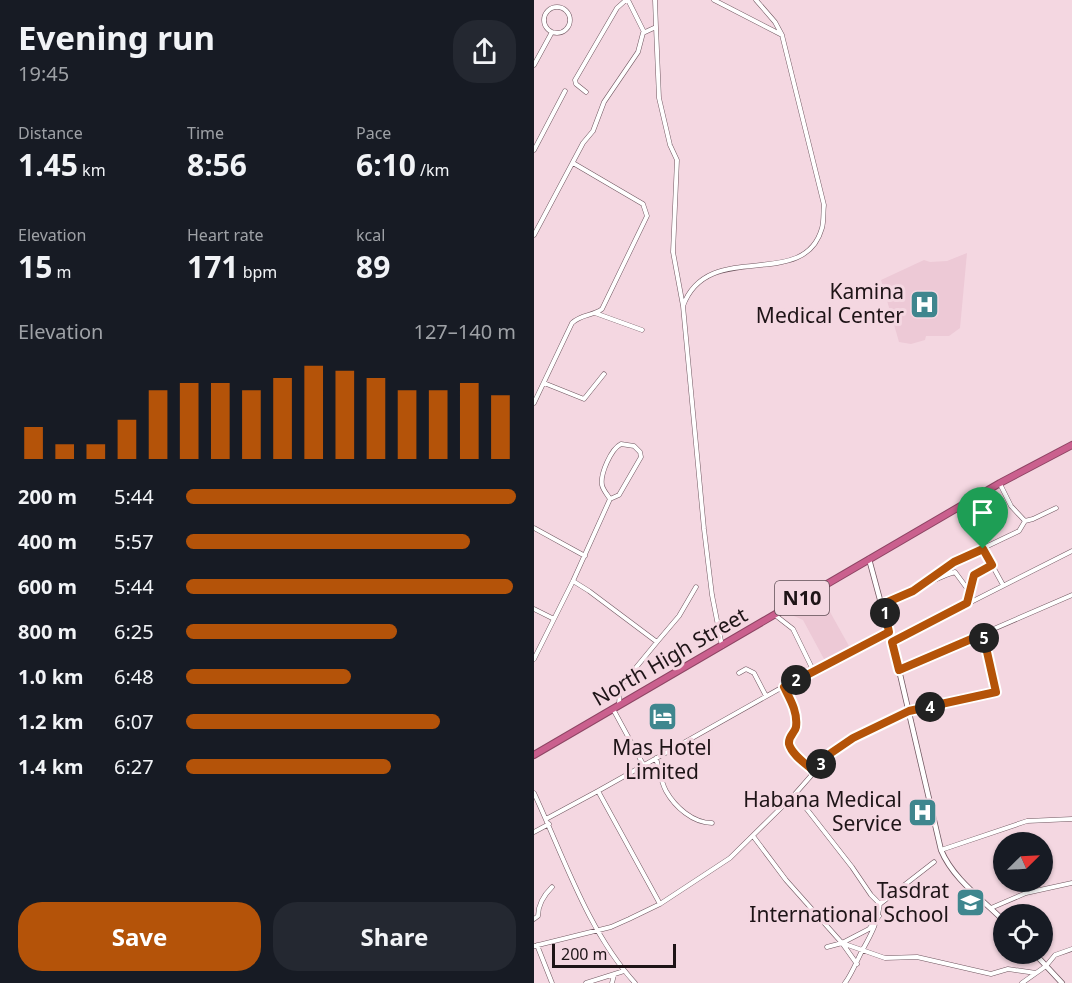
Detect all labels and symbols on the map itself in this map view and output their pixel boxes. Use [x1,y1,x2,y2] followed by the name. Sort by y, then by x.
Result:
[756,277,904,329] place label: Kamina Medical Center
[909,288,941,320] hospital icon: Kamina Medical Center
[957,487,1008,549] pin
[775,581,829,615] road number: N10
[870,598,900,628] pin: 1
[587,600,752,712] street label: North High Street
[969,623,999,653] pin: 5
[781,665,811,695] pin: 2
[915,692,945,722] pin: 4
[646,701,678,733] hotel icon: Mas Hotel Limited
[612,733,712,785] place label: Mas Hotel Limited
[806,749,836,779] pin: 3
[743,785,902,837] place label: Habana Medical Service
[907,796,939,828] hospital icon: Habana Medical Service
[993,832,1053,892] north arrow
[749,876,949,928] place label: Tasdrat International School
[954,887,986,919] school or university icon: Tasdrat International School
[552,941,676,968] scale bar

